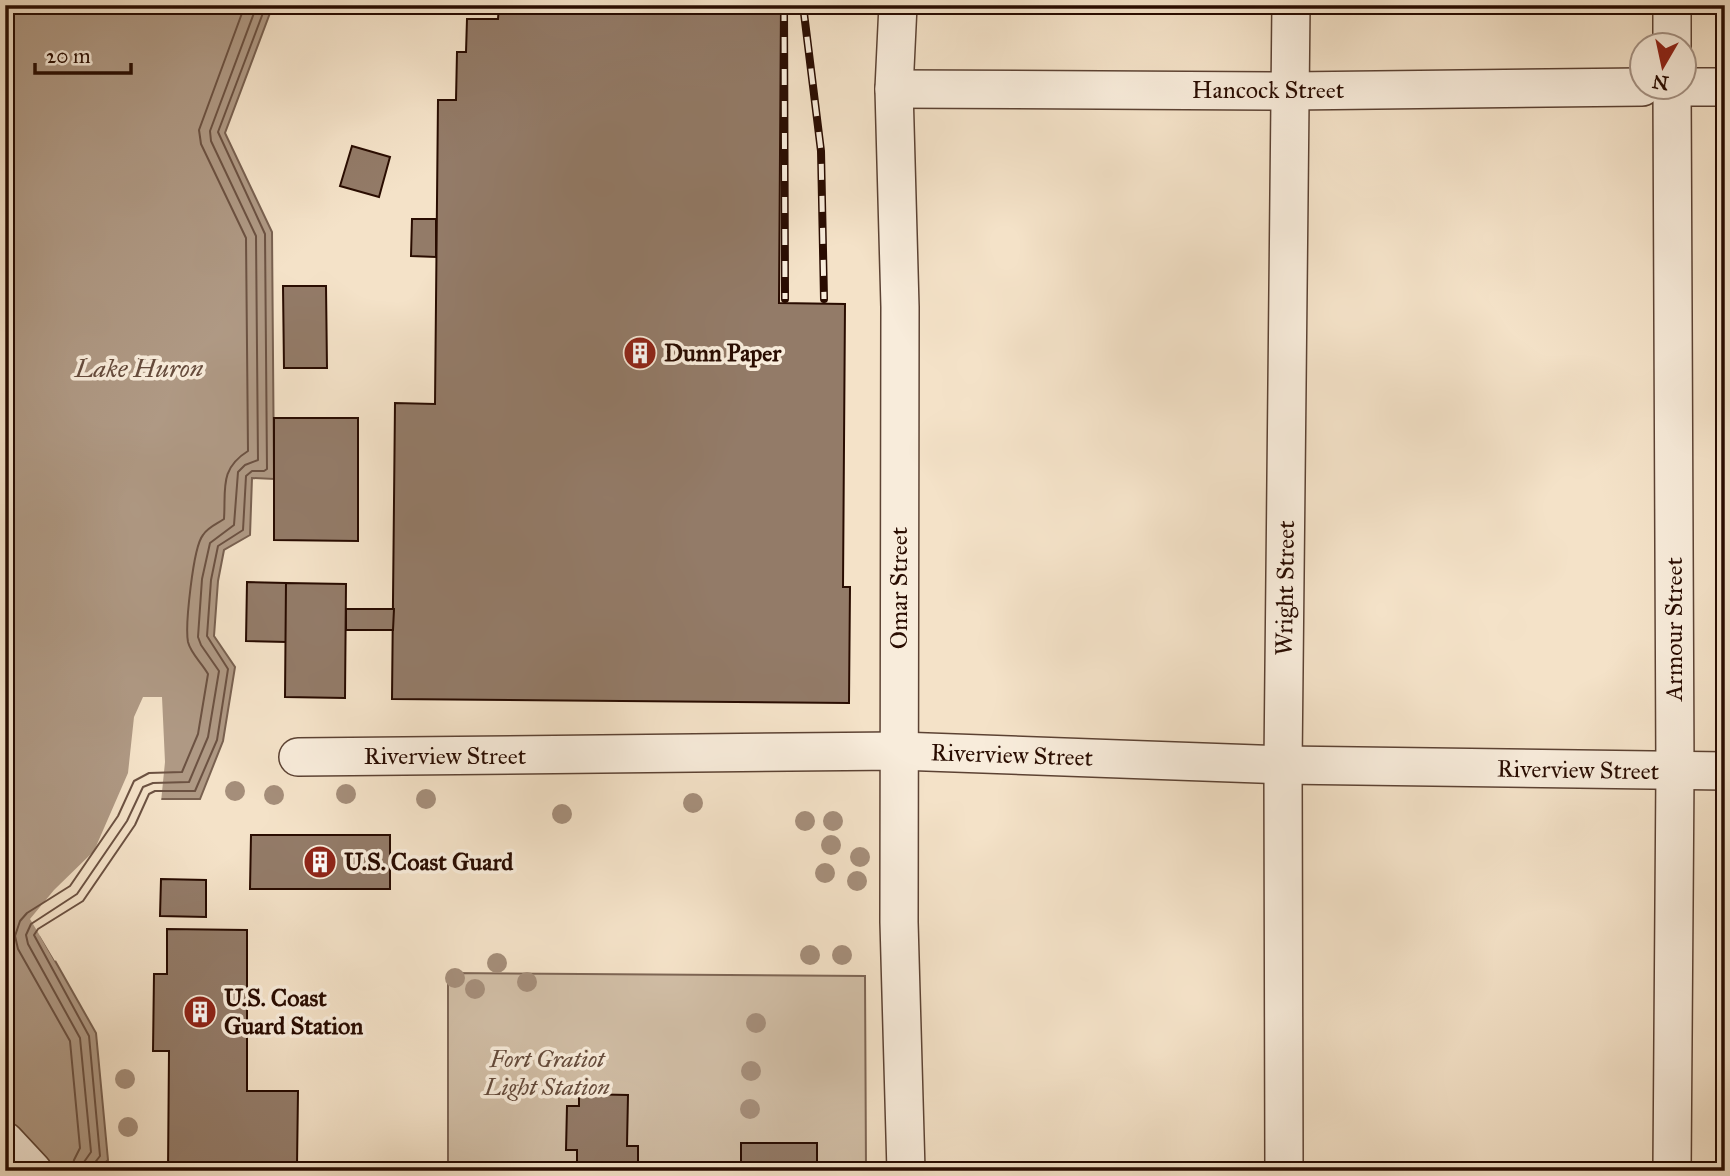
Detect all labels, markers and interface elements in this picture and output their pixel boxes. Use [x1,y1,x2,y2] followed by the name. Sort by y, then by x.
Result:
[35,32,131,76] scale bar
[1628,32,1698,102] north arrow
[46,43,91,69] text: 20 m
[1651,70,1670,95] text: N
[1192,75,1345,105] street label: Hancock Street
[621,334,659,372] building icon: Dunn Paper
[664,338,782,368] place label: Dunn Paper
[74,352,204,384] water label: Lake Huron
[1269,520,1301,656] street label: Wright Street
[884,526,914,649] street label: Omar Street
[1659,556,1689,702] street label: Armour Street
[930,737,1094,773] street label: Riverview Street
[364,741,527,771] street label: Riverview Street
[1497,754,1660,786] street label: Riverview Street
[301,843,339,881] building icon: U.S. Coast Guard
[344,847,514,877] place label: U.S. Coast Guard
[224,983,363,1041] place label: U.S. Coast Guard Station
[181,993,219,1031] building icon: U.S. Coast Guard Station
[483,1044,610,1102] park label: Fort Gratiot Light Station

